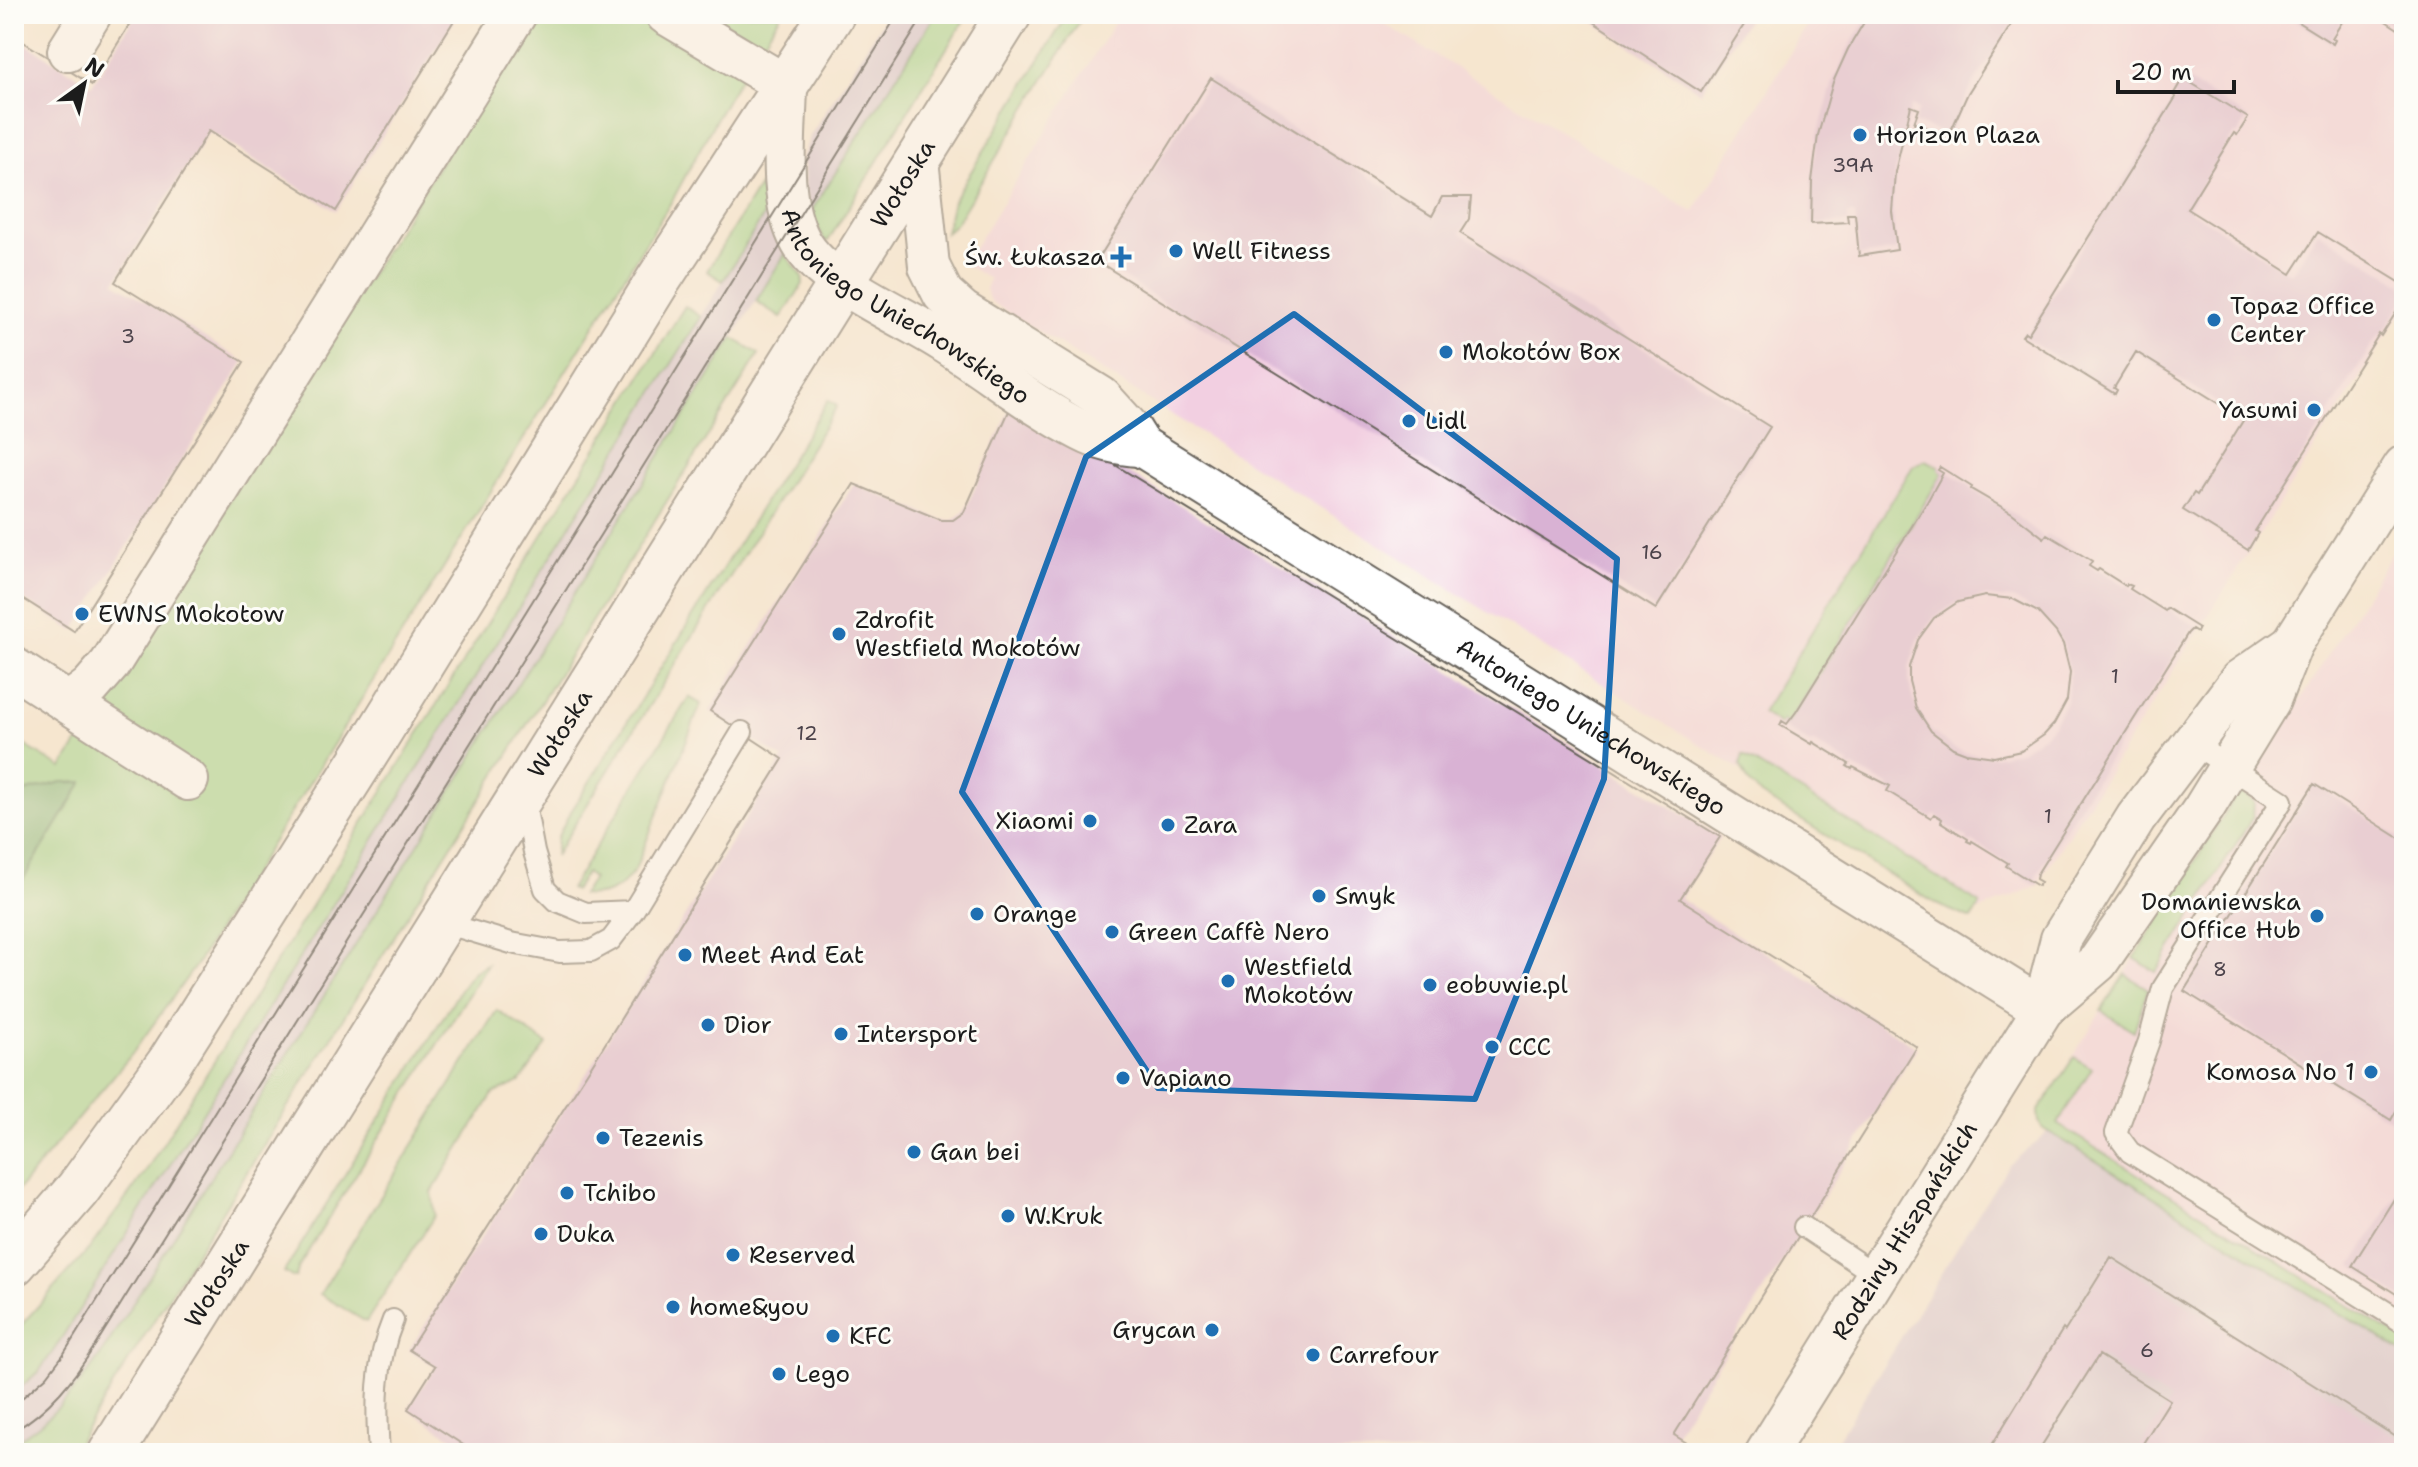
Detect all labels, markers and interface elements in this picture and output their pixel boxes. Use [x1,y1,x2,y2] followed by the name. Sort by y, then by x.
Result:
[44,44,124,124] north arrow
[2118,44,2234,94] scale bar
[79,51,110,85] text: N
[2130,56,2192,88] text: 20 m
[1876,119,2040,151] place label: Horizon Plaza
[1851,126,1869,144] marker: Horizon Plaza
[863,133,943,234] street label: Wołoska
[1832,152,1874,178] house number: 39A
[774,205,1036,412] street label: Antoniego Uniechowskiego
[1192,235,1331,267] place label: Well Fitness
[965,241,1105,273] place label: Św. Łukasza
[1167,242,1185,260] marker: Well Fitness
[1112,248,1130,266] marker: Św. Łukasza
[2230,290,2375,350] place label: Topaz Office Center
[2205,311,2223,329] marker: Topaz Office Center
[121,323,135,349] house number: 3
[1462,336,1620,368] place label: Mokotów Box
[1437,343,1455,361] marker: Mokotów Box
[2219,394,2298,426] place label: Yasumi
[2305,401,2323,419] marker: Yasumi
[1425,405,1467,437] place label: Lidl
[1400,412,1418,430] marker: Lidl
[1641,539,1663,565] house number: 16
[98,598,284,630] place label: EWNS Mokotow
[855,604,1081,664] place label: Zdrofit Westfield Mokotów
[73,605,91,623] marker: EWNS Mokotow
[830,625,848,643] marker: Zdrofit Westfield Mokotów
[1450,631,1732,823] street label: Antoniego Uniechowskiego
[2111,663,2119,689] house number: 1
[520,683,600,784] street label: Wołoska
[796,720,818,746] house number: 12
[2044,803,2052,829] house number: 1
[996,805,1074,837] place label: Xiaomi
[1184,809,1237,841] place label: Zara
[1081,812,1099,830] marker: Xiaomi
[1159,816,1177,834] marker: Zara
[1335,880,1396,912] place label: Smyk
[2141,886,2301,946] place label: Domaniewska Office Hub
[1310,887,1328,905] marker: Smyk
[993,898,1078,930] place label: Orange
[968,905,986,923] marker: Orange
[2308,907,2326,925] marker: Domaniewska Office Hub
[1128,916,1329,948] place label: Green Caffè Nero
[1103,923,1121,941] marker: Green Caffè Nero
[701,939,864,971] place label: Meet And Eat
[676,946,694,964] marker: Meet And Eat
[1244,951,1353,1011] place label: Westfield Mokotów
[2213,956,2227,982] house number: 8
[1446,969,1568,1001] place label: eobuwie.pl
[1219,972,1237,990] marker: Westfield Mokotów
[1421,976,1439,994] marker: eobuwie.pl
[724,1009,772,1041] place label: Dior
[699,1016,717,1034] marker: Dior
[857,1018,978,1050] place label: Intersport
[832,1025,850,1043] marker: Intersport
[1508,1031,1551,1063] place label: CCC
[1483,1038,1501,1056] marker: CCC
[2206,1056,2355,1088] place label: Komosa No 1
[1139,1062,1232,1094] place label: Vapiano
[2362,1063,2380,1081] marker: Komosa No 1
[1114,1069,1132,1087] marker: Vapiano
[1824,1115,1985,1346] street label: Rodziny Hiszpańskich
[619,1122,704,1154] place label: Tezenis
[594,1129,612,1147] marker: Tezenis
[930,1136,1020,1168] place label: Gan bei
[905,1143,923,1161] marker: Gan bei
[583,1177,656,1209] place label: Tchibo
[558,1184,576,1202] marker: Tchibo
[1024,1200,1103,1232] place label: W.Kruk
[999,1207,1017,1225] marker: W.Kruk
[557,1218,615,1250] place label: Duka
[532,1225,550,1243] marker: Duka
[177,1233,257,1334] street label: Wołoska
[749,1239,855,1271] place label: Reserved
[724,1246,742,1264] marker: Reserved
[689,1291,809,1323] place label: home&you
[664,1298,682,1316] marker: home&you
[1112,1314,1196,1346] place label: Grycan
[849,1320,892,1352] place label: KFC
[1203,1321,1221,1339] marker: Grycan
[824,1327,842,1345] marker: KFC
[2140,1337,2154,1363] house number: 6
[1329,1339,1440,1371] place label: Carrefour
[1304,1346,1322,1364] marker: Carrefour
[795,1358,850,1390] place label: Lego
[770,1365,788,1383] marker: Lego

